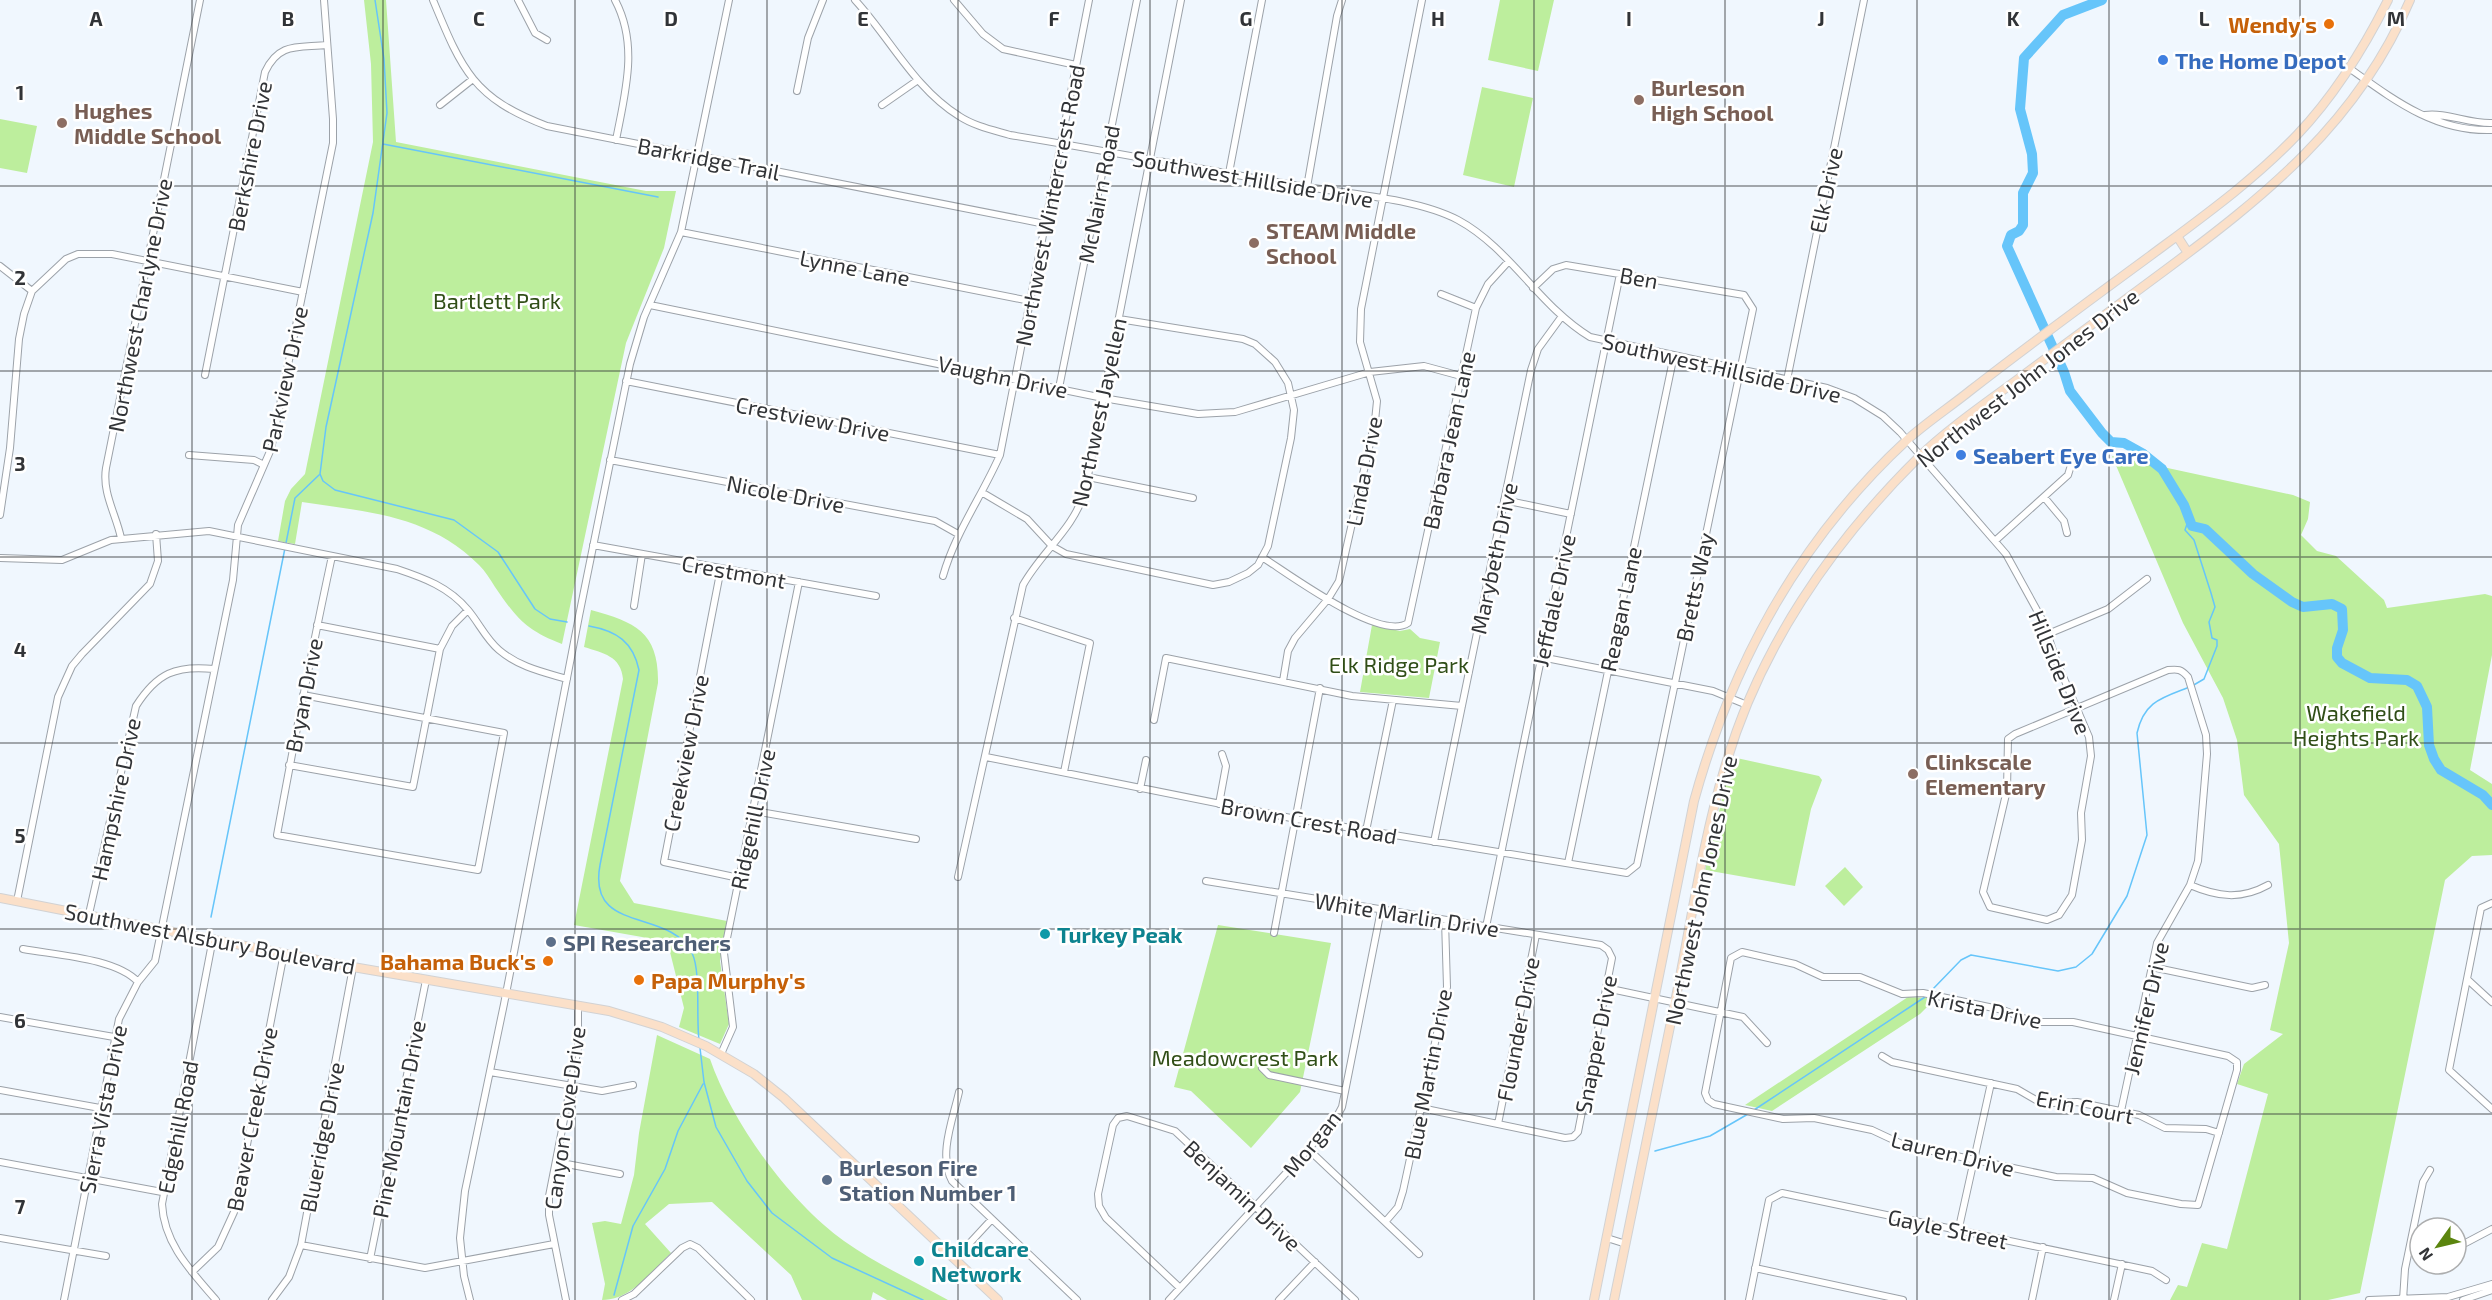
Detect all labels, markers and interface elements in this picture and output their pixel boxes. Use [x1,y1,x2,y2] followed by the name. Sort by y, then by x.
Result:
[89,6,103,30] text: A
[282,6,294,30] text: B
[473,6,485,30] text: C
[664,6,678,30] text: D
[857,6,869,30] text: E
[1048,6,1060,30] text: F
[1240,6,1252,30] text: G
[1431,6,1445,30] text: H
[1626,6,1632,30] text: I
[1817,6,1825,30] text: J
[2007,6,2020,30] text: K
[2199,6,2210,30] text: L
[2387,6,2405,30] text: M
[2228,11,2317,38] place label: Wendy's
[2322,17,2336,31] marker: Wendy's
[2175,47,2346,73] place label: The Home Depot
[2156,53,2170,67] marker: The Home Depot
[1009,62,1089,348] street label: Northwest Wintercrest Road
[1651,74,1774,125] place label: Burleson High School
[222,79,276,233] street label: Berkshire Drive
[16,80,24,104] text: 1
[1632,93,1646,107] marker: Burleson High School
[74,97,222,148] place label: Hughes Middle School
[55,116,69,130] marker: Hughes Middle School
[1072,123,1124,265] street label: McNairn Road
[636,131,783,185] street label: Barkridge Trail
[1130,144,1376,212] street label: Southwest Hillside Drive
[1803,145,1847,235] street label: Elk Drive
[102,176,176,434] street label: Northwest Charlyne Drive
[1266,217,1416,268] place label: STEAM Middle School
[1247,236,1261,250] marker: STEAM Middle School
[798,244,912,290] street label: Lynne Lane
[1618,261,1660,293] street label: Ben
[14,265,26,289] text: 2
[1911,282,2143,472] street label: Northwest John Jones Drive
[433,287,561,313] park label: Bartlett Park
[256,304,312,454] street label: Parkview Drive
[1065,315,1131,509] street label: Northwest Jayellen
[1600,327,1844,407] street label: Southwest Hillside Drive
[1416,348,1480,532] street label: Barbara Jean Lane
[936,350,1070,402] street label: Vaughn Drive
[734,390,892,446] street label: Crestview Drive
[1340,414,1386,528] street label: Linda Drive
[1973,442,2149,469] place label: Seabert Eye Care
[1954,448,1968,462] marker: Seabert Eye Care
[14,451,26,475] text: 3
[725,469,847,517] street label: Nicole Drive
[1464,480,1522,636] street label: Marybeth Drive
[1670,530,1718,644] street label: Bretts Way
[1526,531,1580,669] street label: Jeffdale Drive
[1594,544,1646,674] street label: Reagan Lane
[680,549,788,593] street label: Crestmont
[2024,606,2098,738] street label: Hillside Drive
[279,636,327,754] street label: Bryan Drive
[14,637,27,661] text: 4
[1329,651,1469,677] park label: Elk Ridge Park
[657,672,713,834] street label: Creekview Drive
[2293,699,2419,750] park label: Wakefield Heights Park
[85,715,145,883] street label: Hampshire Drive
[724,746,780,892] street label: Ridgehill Drive
[1925,748,2046,800] place label: Clinkscale Elementary
[1659,753,1741,1027] street label: Northwest John Jones Drive
[1906,767,1920,781] marker: Clinkscale Elementary
[1219,792,1399,848] street label: Brown Crest Road
[14,823,26,847] text: 5
[1313,887,1501,941] street label: White Marlin Drive
[62,897,358,979] street label: Southwest Alsbury Boulevard
[1057,921,1183,948] place label: Turkey Peak
[1038,927,1052,941] marker: Turkey Peak
[563,929,731,955] place label: SPI Researchers
[544,935,558,949] marker: SPI Researchers
[2117,939,2173,1077] street label: Jennifer Drive
[380,948,536,974] place label: Bahama Buck's
[541,954,555,968] marker: Bahama Buck's
[1490,955,1544,1103] street label: Flounder Drive
[651,967,805,994] place label: Papa Murphy's
[632,973,646,987] marker: Papa Murphy's
[1569,973,1621,1115] street label: Snapper Drive
[1926,983,2044,1033] street label: Krista Drive
[1398,986,1456,1162] street label: Blue Martin Drive
[14,1008,26,1032] text: 6
[366,1018,430,1220] street label: Pine Mountain Drive
[73,1022,131,1196] street label: Sierra Vista Drive
[220,1025,282,1213] street label: Beaver Creek Drive
[538,1025,590,1211] street label: Canyon Cove Drive
[1152,1044,1338,1070] park label: Meadowcrest Park
[151,1058,203,1196] street label: Edgehill Road
[294,1060,348,1214] street label: Blueridge Drive
[2034,1084,2136,1128] street label: Erin Court
[1276,1105,1346,1181] street label: Morgan
[1889,1125,2017,1181] street label: Lauren Drive
[1178,1134,1307,1257] street label: Benjamin Drive
[839,1154,1016,1205] place label: Burleson Fire Station Number 1
[820,1173,834,1187] marker: Burleson Fire Station Number 1
[15,1194,26,1218] text: 7
[1886,1203,2010,1253] street label: Gayle Street
[2408,1216,2468,1276] north arrow
[931,1235,1029,1286] place label: Childcare Network
[2414,1245,2436,1265] text: N
[912,1254,926,1268] marker: Childcare Network

